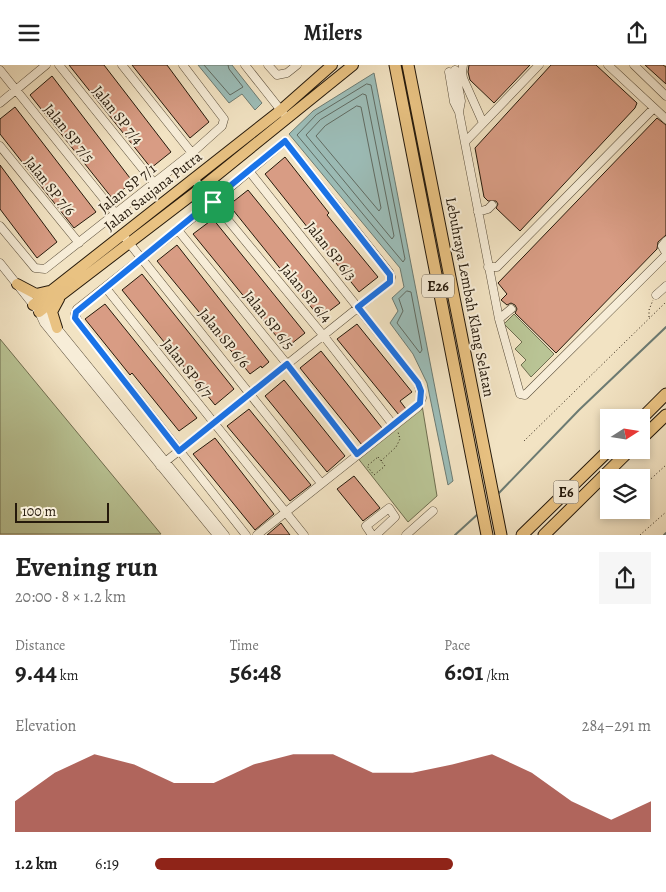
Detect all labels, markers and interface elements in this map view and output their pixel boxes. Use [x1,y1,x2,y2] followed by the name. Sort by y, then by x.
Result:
[304,18,362,48] text: Milers
[15,19,43,47] icon: menu
[623,19,651,47] icon: share
[88,81,148,149] street label: Jalan SP 7/4
[39,99,99,167] street label: Jalan SP 7/5
[100,147,206,235] street label: Jalan Saujana Putra
[20,152,80,220] street label: Jalan SP 7/6
[94,159,160,217] street label: Jalan SP 7/1
[192,181,234,223] pin
[199,188,227,216] icon: arrive
[441,195,499,399] street label: Lebuhraya Lembah Klang Selatan
[301,217,361,285] street label: Jalan SP 6/3
[275,259,337,327] street label: Jalan SP 6/4
[422,275,454,297] road number: E26
[239,286,299,354] street label: Jalan SP 6/5
[194,304,254,372] street label: Jalan SP 6/6
[157,334,217,402] street label: Jalan SP 6/7
[600,409,650,459] north arrow
[600,409,650,519] map controls
[600,469,650,519] button: layers
[554,481,578,503] road number: E6
[15,499,109,523] scale bar
[22,502,56,521] text: 100 m
[15,548,158,586] text: Evening run
[599,552,651,604] button: share
[15,586,126,608] text: 20:00 · 8 × 1.2 km
[15,636,65,655] text: Distance
[230,636,259,655] text: Time
[444,636,470,655] text: Pace
[15,655,57,689] text: 9.44
[230,655,282,689] text: 56:48
[444,655,483,689] text: 6:01
[57,666,78,685] text: km
[483,666,509,685] text: /km
[15,715,76,737] text: Elevation
[582,715,651,737] text: 284–291 m
[15,853,57,875] text: 1.2 km
[95,853,119,875] text: 6:19

